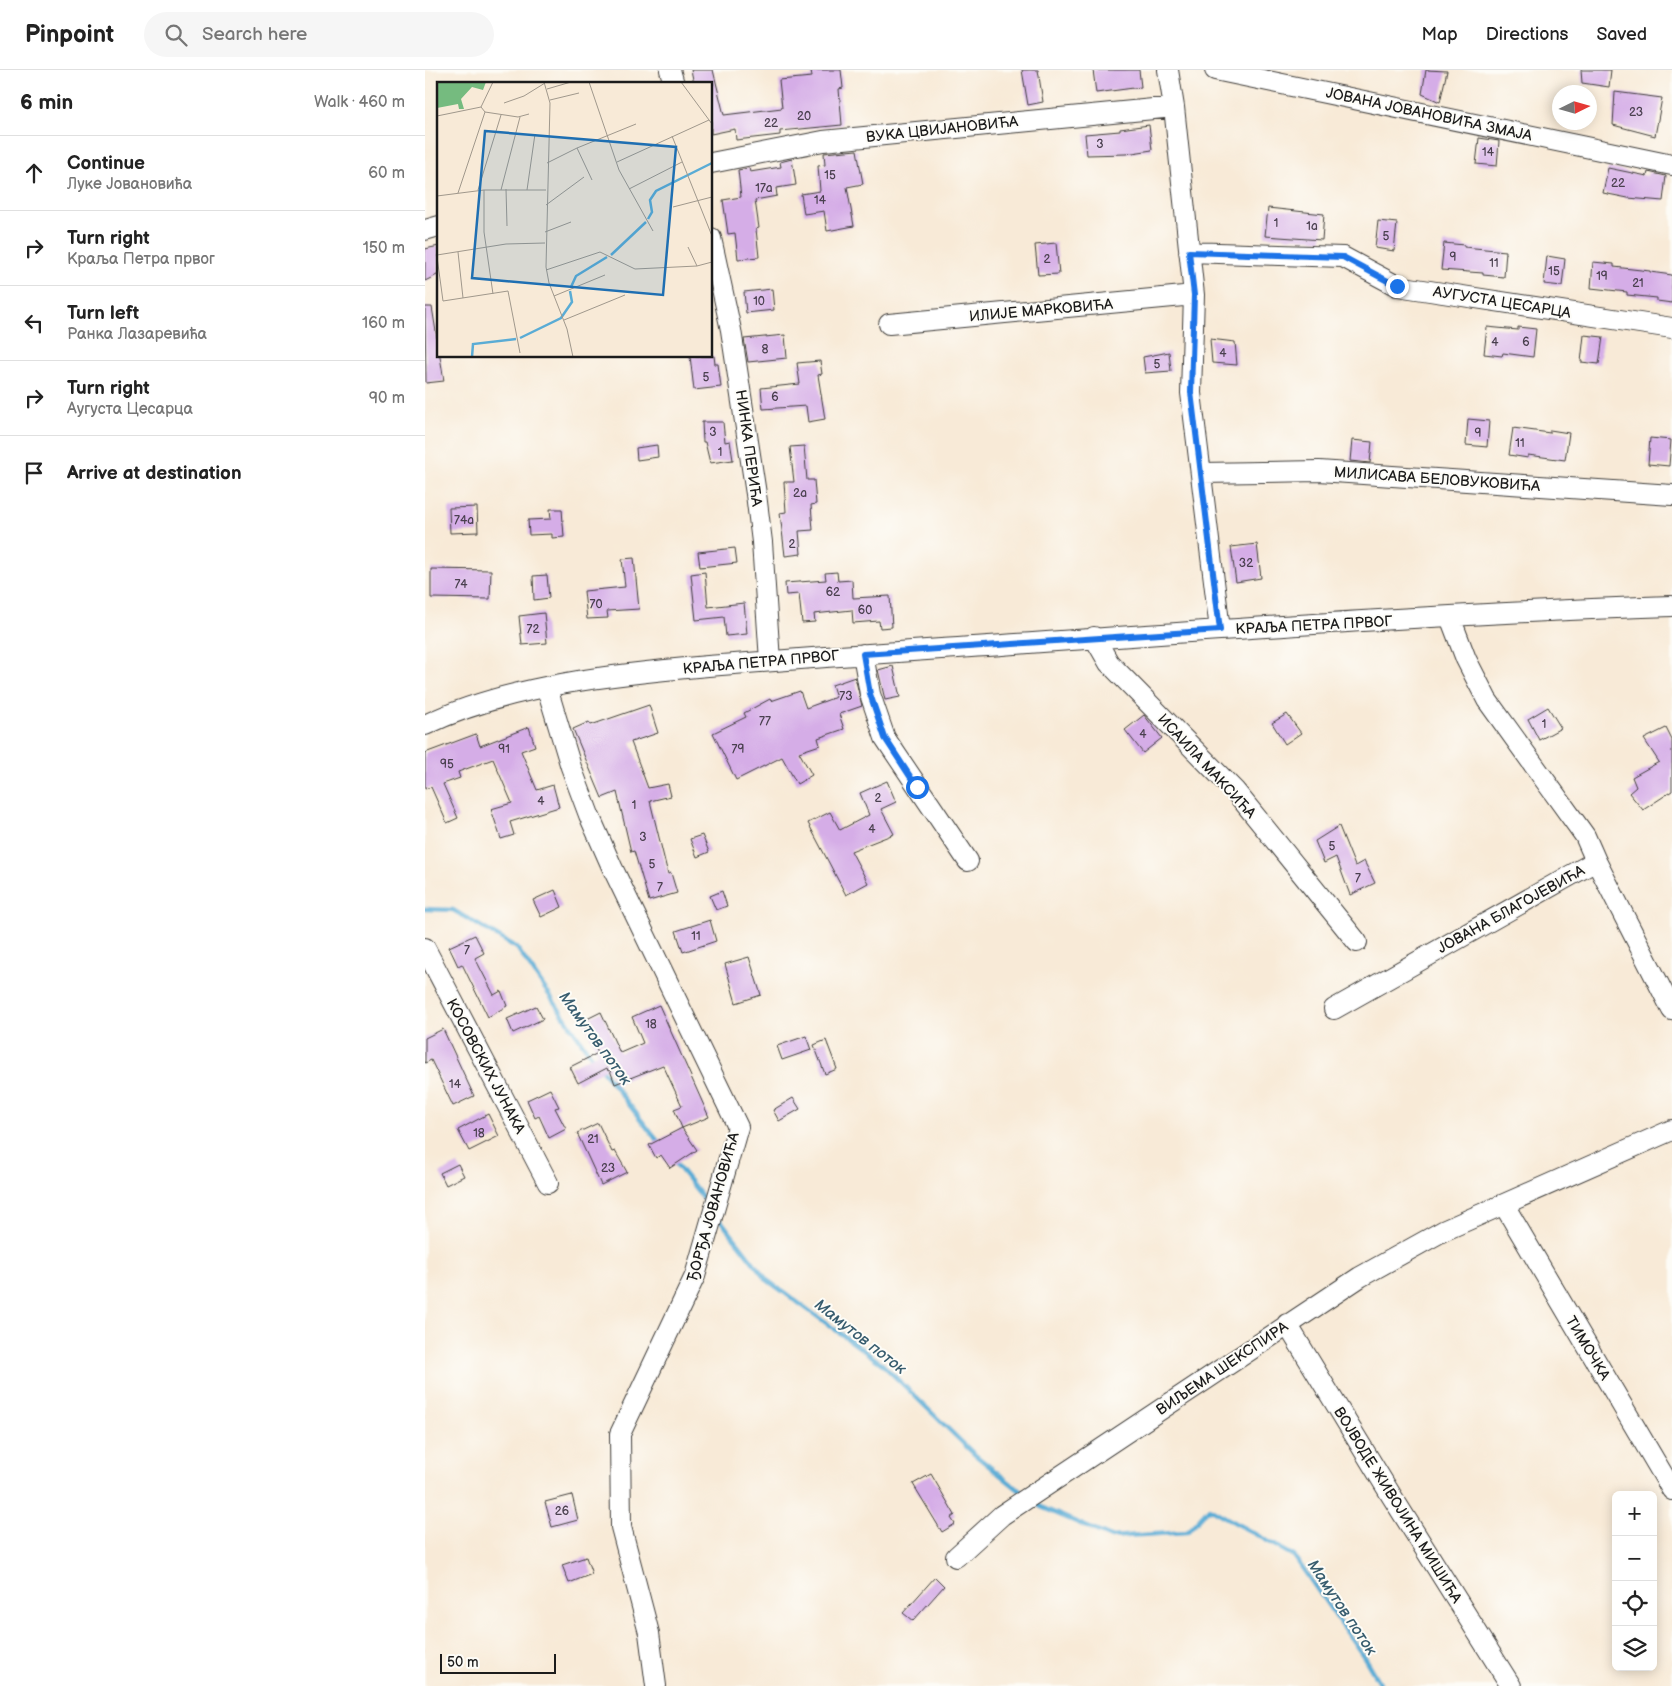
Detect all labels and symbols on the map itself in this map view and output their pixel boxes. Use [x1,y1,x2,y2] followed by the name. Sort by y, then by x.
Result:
[437,82,713,358] inset map
[1324,83,1535,146] street label: ЈОВАНА ЈОВАНОВИЋА ЗМАЈА
[1552,85,1597,130] north arrow
[1629,105,1643,120] house number: 23
[797,109,811,124] house number: 20
[865,112,1020,147] street label: ВУКА ЦВИЈАНОВИЋА
[764,116,778,131] house number: 22
[1096,137,1104,152] house number: 3
[1482,145,1495,160] house number: 14
[824,168,836,183] house number: 15
[1611,176,1625,191] house number: 22
[755,181,773,196] house number: 17a
[814,193,827,208] house number: 14
[1274,216,1278,231] house number: 1
[1306,219,1318,234] house number: 1a
[1383,229,1390,244] house number: 5
[1450,250,1457,265] house number: 9
[1043,252,1051,267] house number: 2
[1489,256,1499,271] house number: 11
[1548,264,1560,279] house number: 15
[1596,269,1608,284] house number: 19
[1386,275,1409,298] route end
[1632,276,1644,291] house number: 21
[1431,282,1573,323] street label: АУГУСТА ЦЕСАРЦА
[753,294,765,309] house number: 10
[968,295,1115,326] street label: ИЛИЈЕ МАРКОВИЋА
[1491,335,1499,350] house number: 4
[1522,335,1530,350] house number: 6
[762,342,769,357] house number: 8
[1219,346,1227,361] house number: 4
[1154,357,1161,372] house number: 5
[703,370,710,385] house number: 5
[731,388,766,509] street label: НИНКА ПЕРИЋА
[771,390,779,405] house number: 6
[709,425,717,440] house number: 3
[1475,426,1482,441] house number: 9
[1515,436,1525,451] house number: 11
[718,445,722,460] house number: 1
[1333,463,1542,496] street label: МИЛИСАВА БЕЛОВУКОВИЋА
[793,486,807,501] house number: 2a
[454,513,474,528] house number: 74a
[788,537,796,552] house number: 2
[1239,556,1253,571] house number: 32
[454,577,468,592] house number: 74
[826,585,840,600] house number: 62
[590,597,602,612] house number: 70
[858,603,872,618] house number: 60
[1235,612,1394,639] street label: КРАЉА ПЕТРА ПРВОГ
[527,622,539,637] house number: 72
[682,646,841,679] street label: КРАЉА ПЕТРА ПРВОГ
[839,689,853,704] house number: 73
[1153,710,1261,823] street label: ИСАИЛА МАКСИЋА
[759,714,771,729] house number: 77
[1542,717,1546,732] house number: 1
[1139,727,1147,742] house number: 4
[498,742,510,757] house number: 91
[732,742,744,757] house number: 79
[440,757,454,772] house number: 95
[906,776,929,799] route start
[874,791,882,806] house number: 2
[537,794,545,809] house number: 4
[632,798,636,813] house number: 1
[868,822,876,837] house number: 4
[639,830,647,845] house number: 3
[1329,839,1336,854] house number: 5
[649,857,656,872] house number: 5
[1434,861,1589,958] street label: ЈОВАНА БЛАГОЈЕВИЋА
[1355,871,1361,886] house number: 7
[657,880,663,895] house number: 7
[691,929,701,944] house number: 11
[464,943,470,958] house number: 7
[554,988,635,1090] water label: Мамутов поток
[442,995,530,1138] street label: КОСОВСКИХ ЈУНАКА
[645,1017,657,1032] house number: 18
[449,1077,462,1092] house number: 14
[473,1126,485,1141] house number: 18
[683,1129,744,1284] street label: ЂОРЂА ЈОВАНОВИЋА
[587,1132,599,1147] house number: 21
[601,1161,615,1176] house number: 23
[810,1295,910,1379] water label: Мамутов поток
[1561,1313,1615,1385] street label: ТИМОЧКА
[1153,1317,1293,1420] street label: ВИЉЕМА ШЕКСПИРА
[1329,1404,1466,1608] street label: ВОЈВОДЕ ЖИВОЈИНА МИШИЋА
[555,1504,569,1519] house number: 26
[1303,1556,1381,1660] water label: Мамутов поток
[440,1651,556,1674] scale bar

